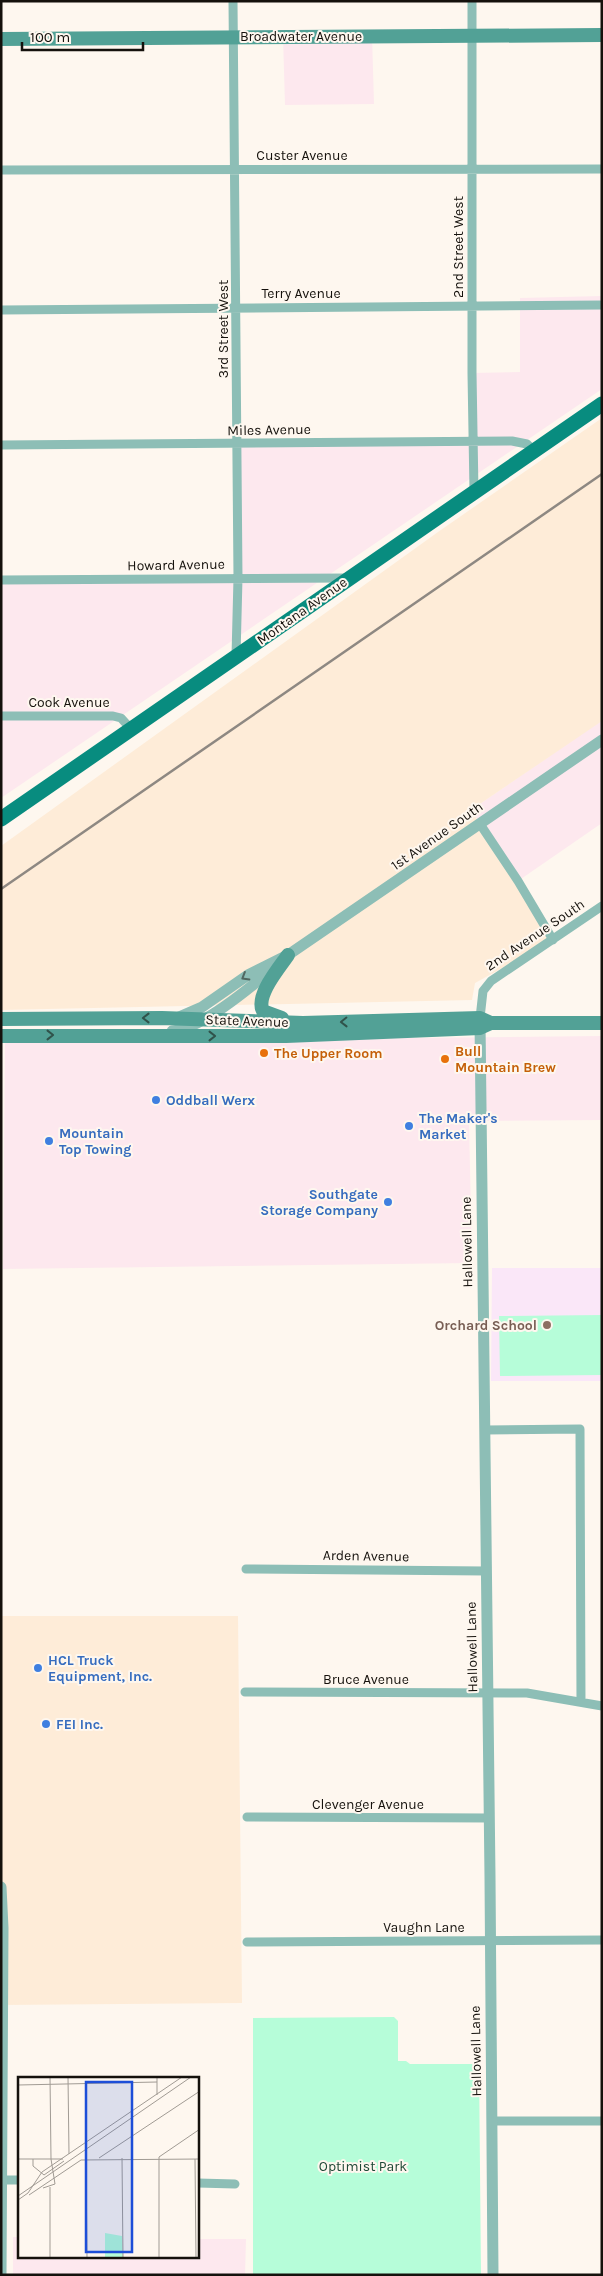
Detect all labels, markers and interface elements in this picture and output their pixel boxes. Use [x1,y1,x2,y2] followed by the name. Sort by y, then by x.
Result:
[22,20,144,52] scale bar
[30,28,70,46] text: 100 m
[240,28,362,45] street label: Broadwater Avenue
[256,147,348,164] street label: Custer Avenue
[450,196,467,298] street label: 2nd Street West
[215,280,232,378] street label: 3rd Street West
[261,285,341,302] street label: Terry Avenue
[227,421,311,439] street label: Miles Avenue
[127,556,225,574] street label: Howard Avenue
[254,573,350,649] street label: Montana Avenue
[28,694,110,711] street label: Cook Avenue
[388,798,486,874] street label: 1st Avenue South
[482,896,588,974] street label: 2nd Avenue South
[242,971,251,981] one-way arrow
[205,1011,289,1031] street label: State Avenue
[142,1013,150,1023] one-way arrow
[339,1017,347,1027] one-way arrow
[46,1030,54,1040] one-way arrow
[209,1031,217,1041] one-way arrow
[455,1043,556,1076] place label: Bull Mountain Brew
[274,1045,382,1062] place label: The Upper Room
[258,1047,270,1059] marker: The Upper Room
[439,1053,451,1065] marker: Bull Mountain Brew
[166,1092,255,1109] place label: Oddball Werx
[150,1094,162,1106] marker: Oddball Werx
[419,1110,498,1143] place label: The Maker's Market
[403,1120,415,1132] marker: The Maker's Market
[59,1125,131,1158] place label: Mountain Top Towing
[43,1135,55,1147] marker: Mountain Top Towing
[260,1186,378,1219] place label: Southgate Storage Company
[382,1196,394,1208] marker: Southgate Storage Company
[458,1196,476,1288] street label: Hallowell Lane
[435,1317,537,1334] place label: Orchard School
[541,1319,553,1331] marker: Orchard School
[323,1547,409,1565] street label: Arden Avenue
[463,1601,481,1693] street label: Hallowell Lane
[48,1652,152,1685] place label: HCL Truck Equipment, Inc.
[32,1662,44,1674] marker: HCL Truck Equipment, Inc.
[323,1671,409,1688] street label: Bruce Avenue
[56,1716,103,1733] place label: FEI Inc.
[40,1718,52,1730] marker: FEI Inc.
[312,1796,424,1813] street label: Clevenger Avenue
[383,1919,465,1936] street label: Vaughn Lane
[467,2005,485,2097] street label: Hallowell Lane
[18,2077,199,2258] inset map
[319,2158,407,2175] park label: Optimist Park

